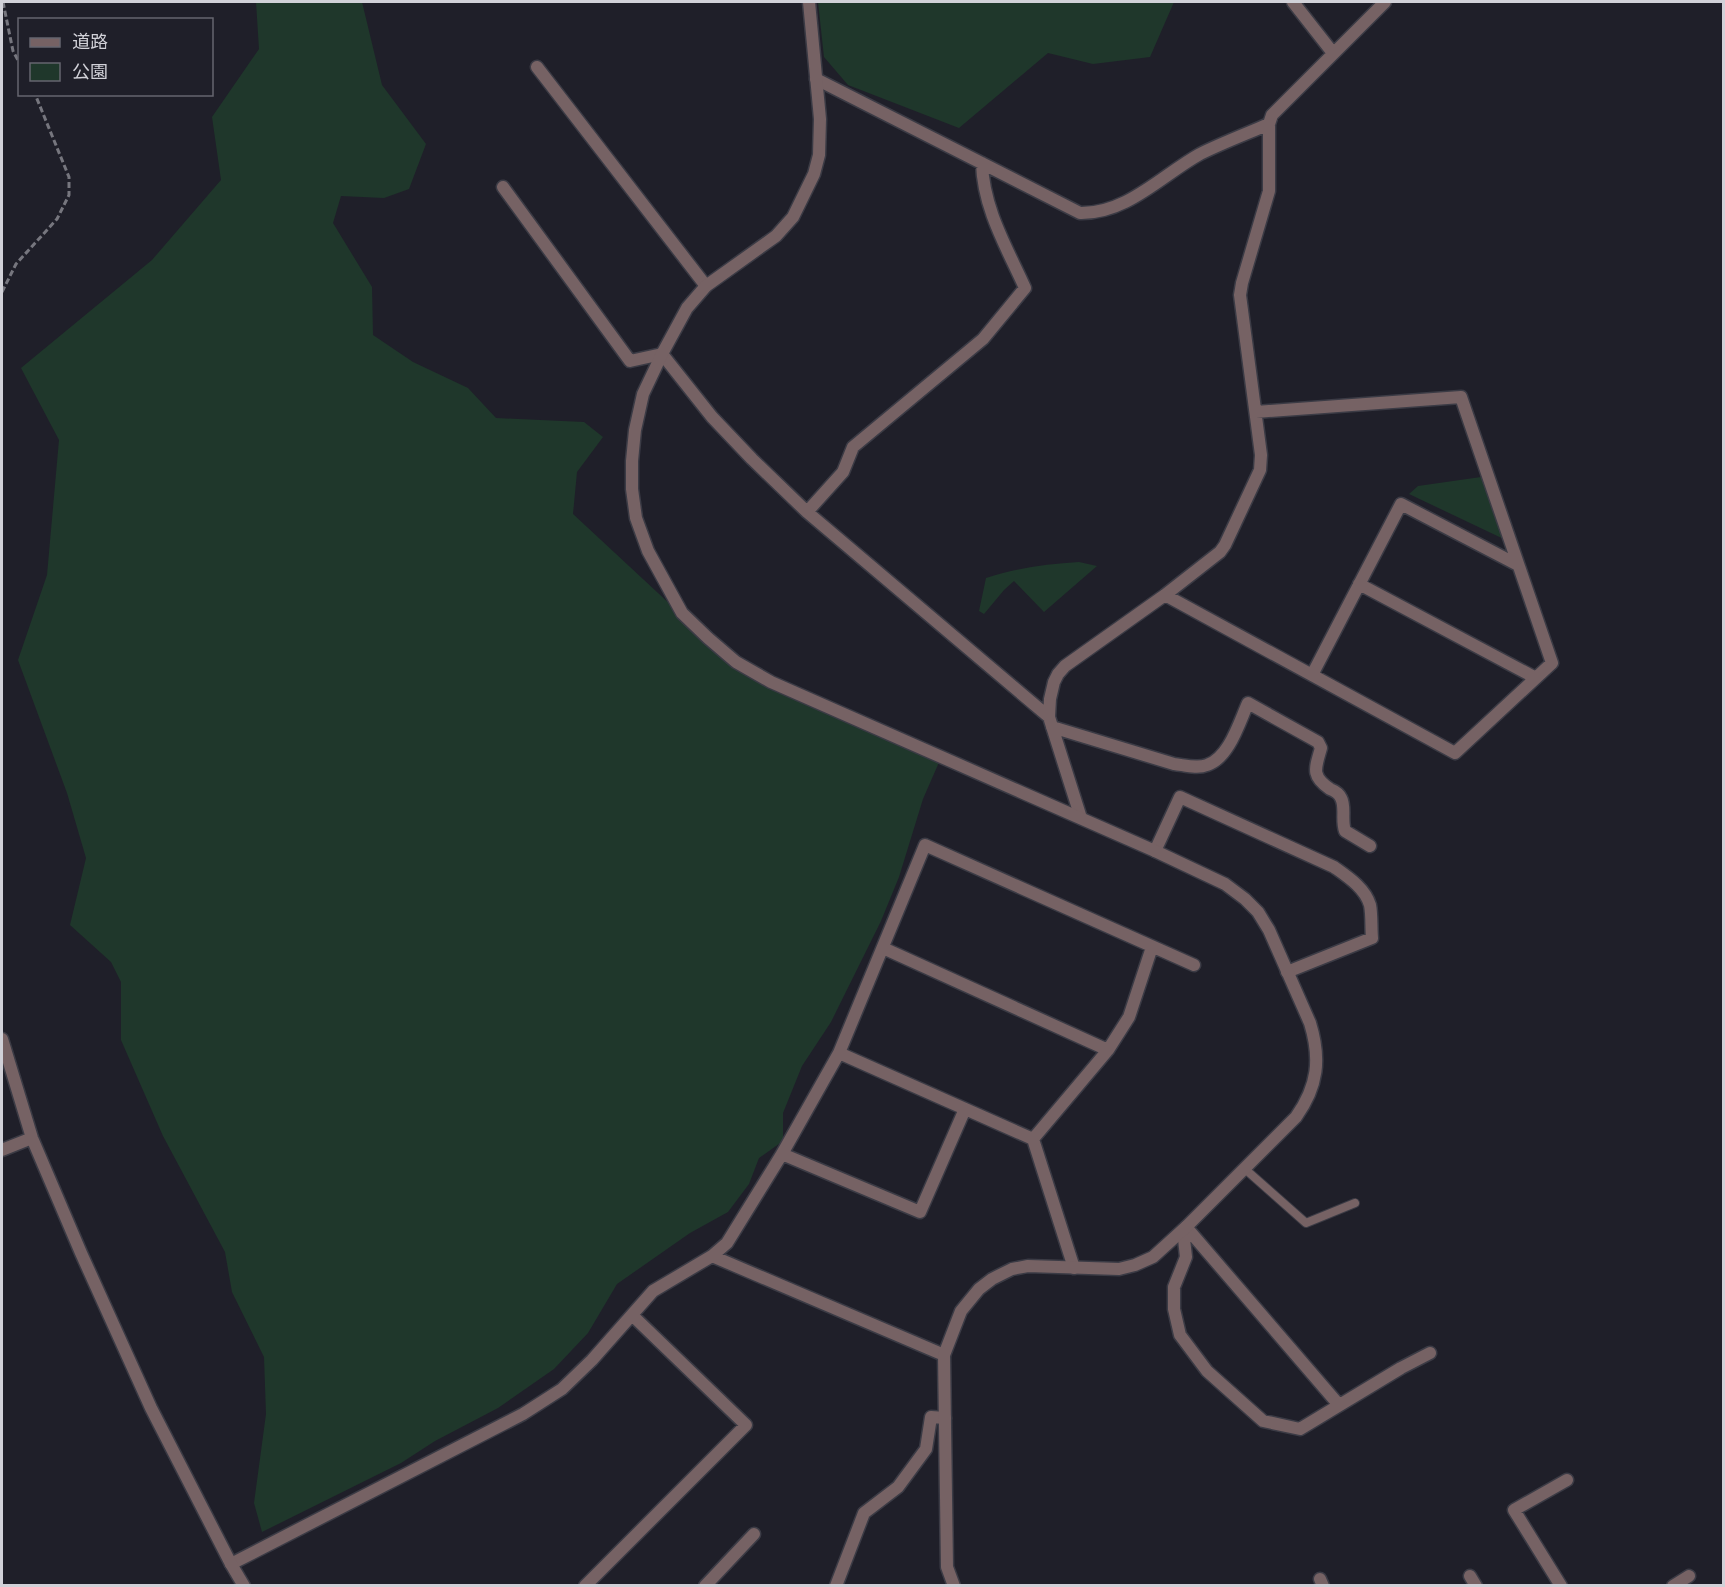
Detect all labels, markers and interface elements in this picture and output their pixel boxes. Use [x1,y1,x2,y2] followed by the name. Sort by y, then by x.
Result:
[18,18,213,96] legend
[72,32,108,52] text: 道路
[72,62,108,82] text: 公園

